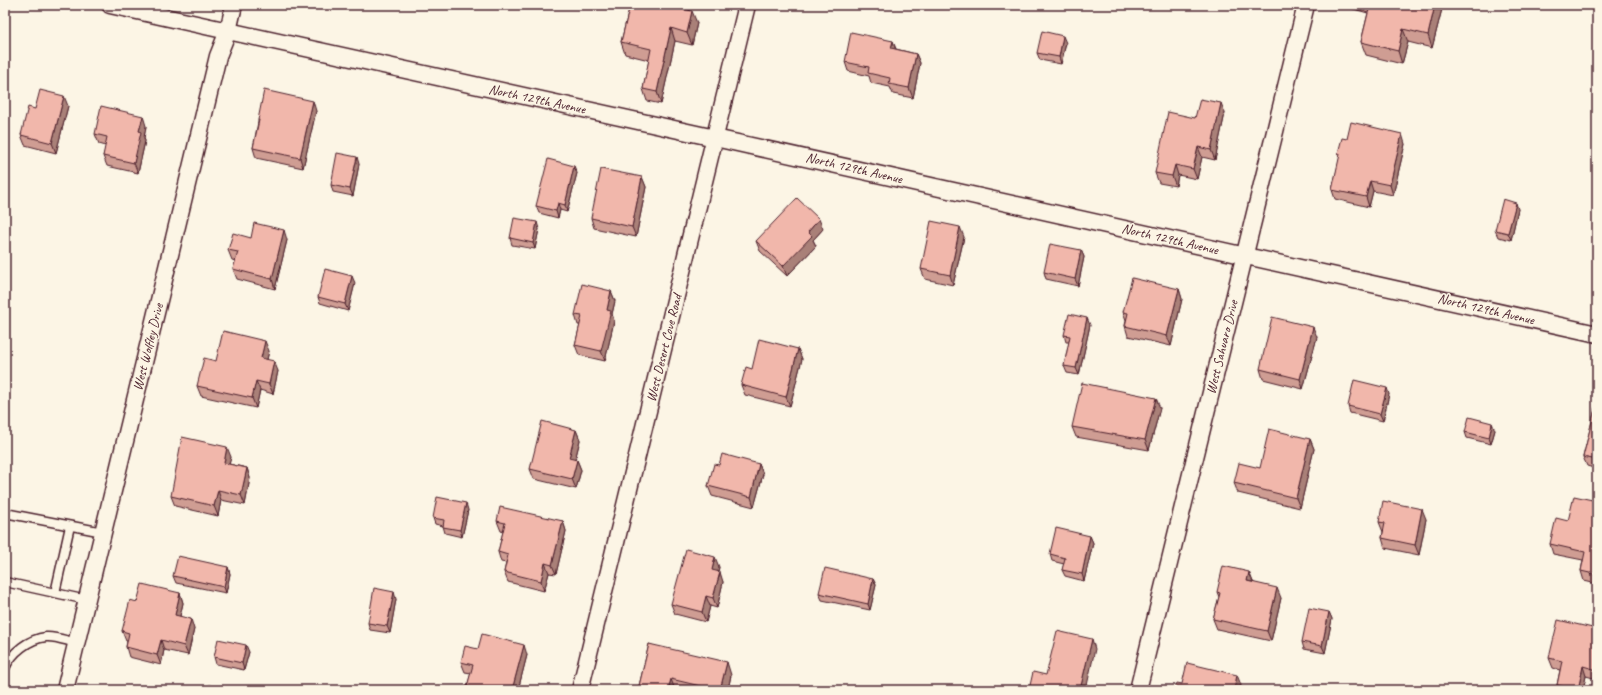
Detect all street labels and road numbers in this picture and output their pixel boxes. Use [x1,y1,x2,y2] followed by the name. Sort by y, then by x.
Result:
[487,80,588,118] street label: North 129th Avenue
[804,149,905,188] street label: North 129th Avenue
[1120,220,1221,259] street label: North 129th Avenue
[642,290,686,404] street label: West Desert Cove Road
[1436,290,1537,329] street label: North 129th Avenue
[1202,297,1242,396] street label: West Sahuaro Drive
[129,300,167,392] street label: West Wolfley Drive

